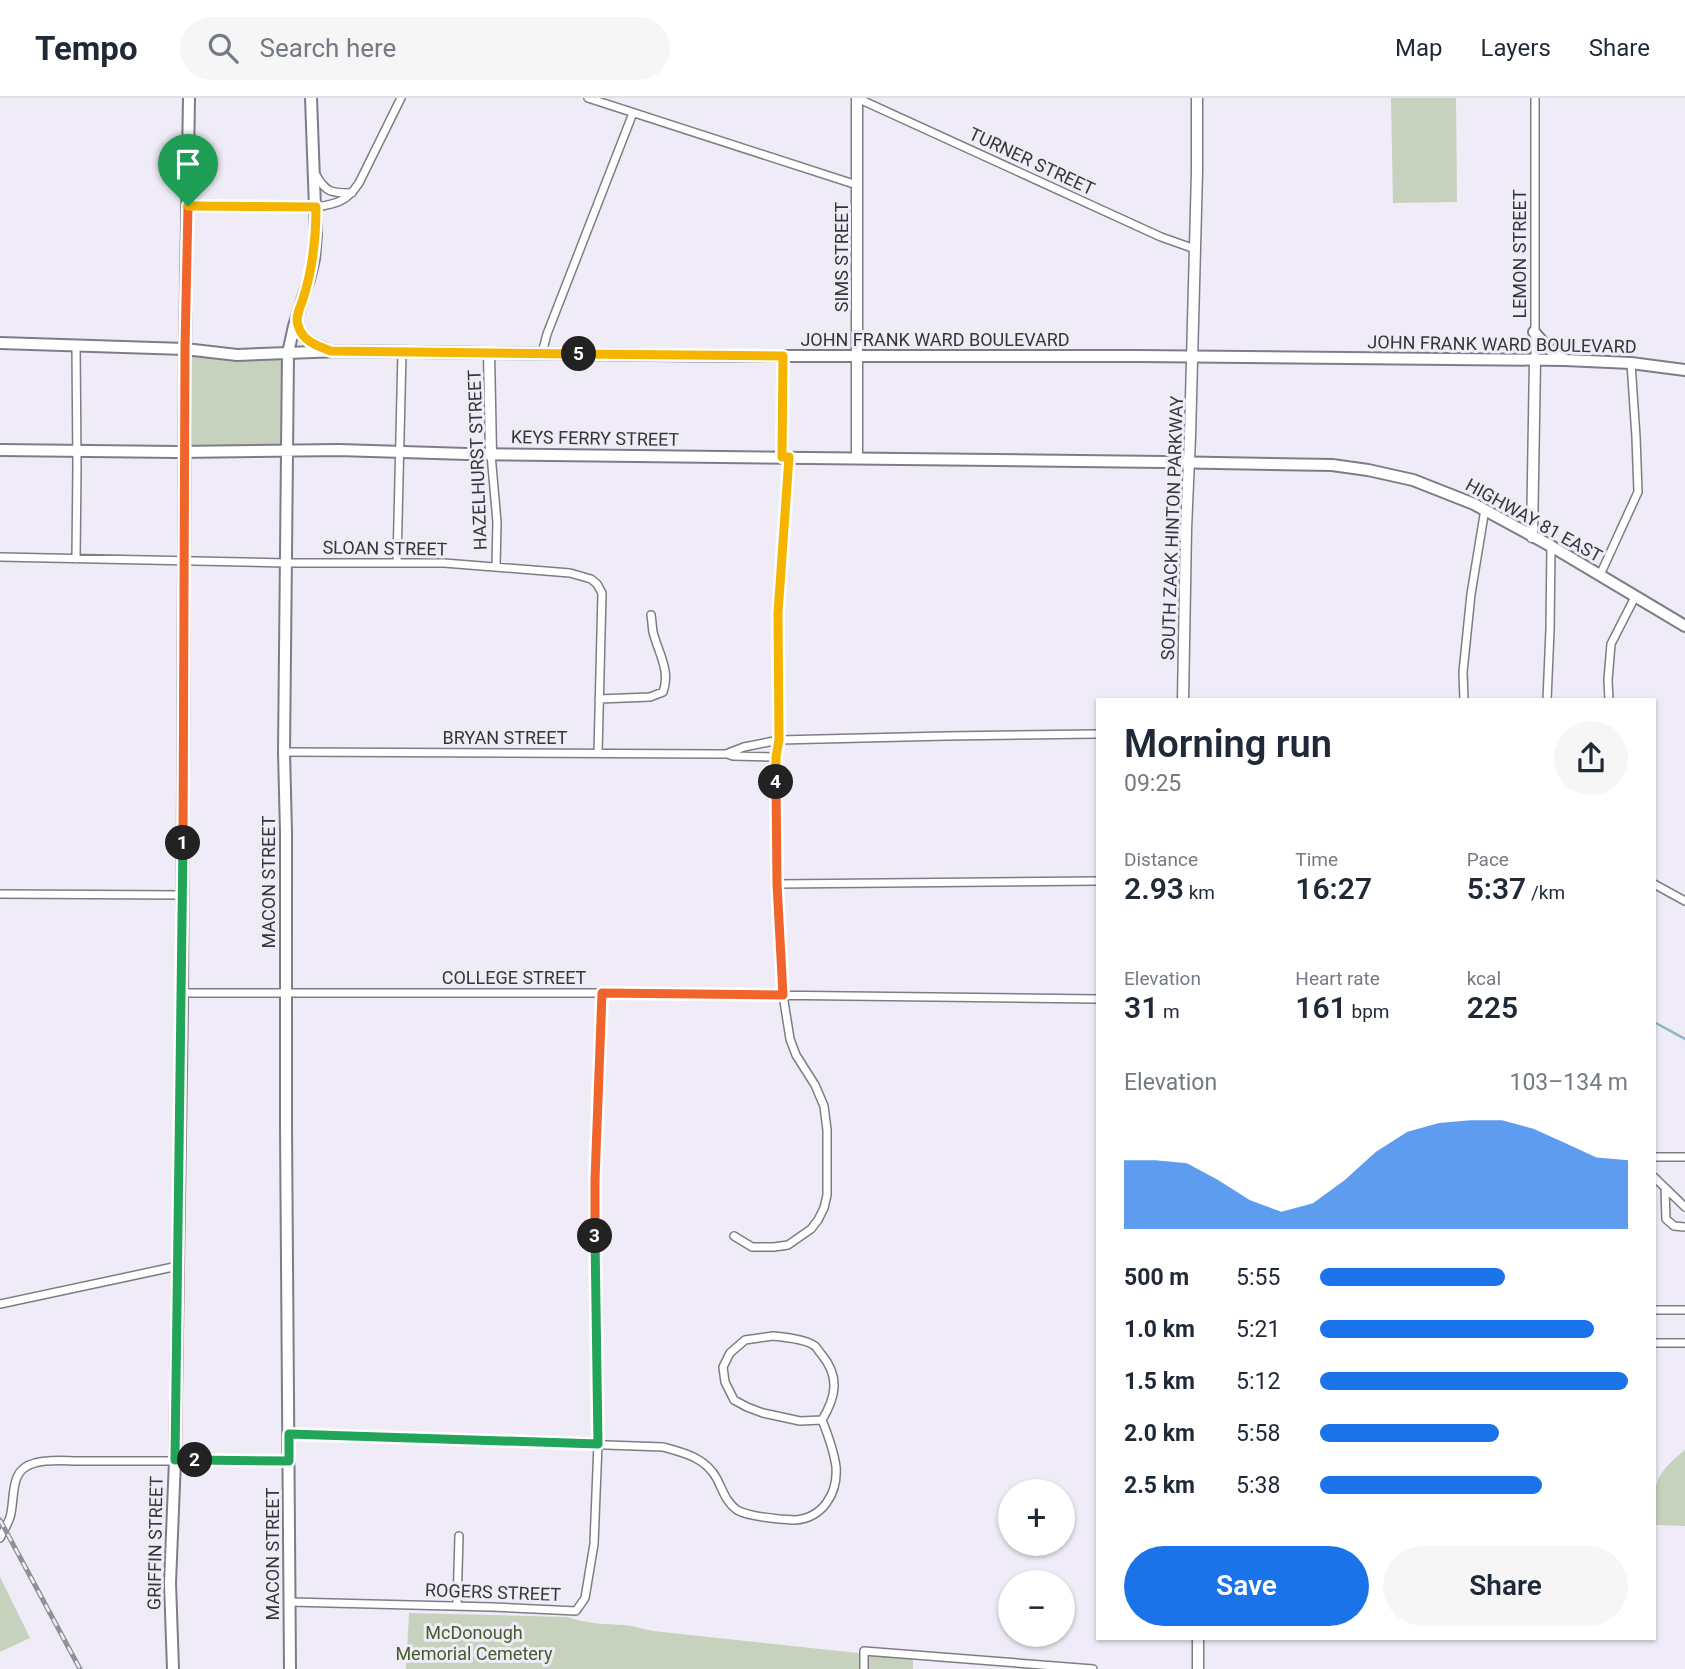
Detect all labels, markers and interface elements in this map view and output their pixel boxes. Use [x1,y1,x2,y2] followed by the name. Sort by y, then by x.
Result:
[180,17,670,80] search box
[35,29,138,68] text: Tempo
[204,29,242,67] icon: search
[260,33,396,63] text: Search here
[1395,34,1443,62] text: Map
[1481,34,1551,62] text: Layers
[1589,34,1650,62] text: Share
[966,123,1098,199] street label: TURNER STREET
[158,134,218,206] pin
[169,145,207,183] icon: arrive
[1509,189,1530,319] street label: LEMON STREET
[831,202,852,312] street label: SIMS STREET
[800,329,1070,350] street label: JOHN FRANK WARD BOULEVARD
[1367,331,1637,357] street label: JOHN FRANK WARD BOULEVARD
[562,336,596,372] pin: 5
[573,342,584,365] text: 5
[463,369,491,551] street label: HAZELHURST STREET
[1157,395,1187,661] street label: SOUTH ZACK HINTON PARKWAY
[511,426,680,450] street label: KEYS FERRY STREET
[1462,474,1606,566] street label: HIGHWAY 81 EAST
[322,536,448,560] street label: SLOAN STREET
[1554,721,1628,795] button: share
[1124,722,1332,766] text: Morning run
[443,727,568,748] street label: BRYAN STREET
[758,764,794,800] pin: 4
[770,770,781,793] text: 4
[1124,770,1181,797] text: 09:25
[258,815,279,948] street label: MACON STREET
[166,826,200,860] pin: 1
[177,831,188,854] text: 1
[1124,848,1198,871] text: Distance
[1295,848,1338,871] text: Time
[1467,848,1509,871] text: Pace
[1124,871,1184,906] text: 2.93
[1295,871,1372,906] text: 16:27
[1467,871,1526,906] text: 5:37
[1184,881,1215,904] text: km
[1526,881,1565,904] text: /km
[442,967,587,988] street label: COLLEGE STREET
[1124,967,1201,990] text: Elevation
[1295,967,1380,990] text: Heart rate
[1467,967,1501,990] text: kcal
[1124,990,1158,1025] text: 31
[1295,990,1347,1025] text: 161
[1467,990,1518,1025] text: 225
[1158,1000,1180,1023] text: m
[1347,1000,1389,1023] text: bpm
[1124,1069,1217,1096] text: Elevation
[1509,1069,1628,1096] text: 103–134 m
[578,1218,612,1254] pin: 3
[589,1224,600,1247] text: 3
[1124,1264,1189,1291] text: 500 m
[1236,1264,1280,1291] text: 5:55
[1124,1316,1195,1343] text: 1.0 km
[1236,1316,1280,1343] text: 5:21
[1124,1368,1195,1395] text: 1.5 km
[1236,1368,1280,1395] text: 5:12
[1124,1420,1195,1447] text: 2.0 km
[1236,1420,1280,1447] text: 5:58
[178,1442,212,1478] pin: 2
[189,1448,200,1471] text: 2
[1124,1472,1195,1499] text: 2.5 km
[1236,1472,1280,1499] text: 5:38
[143,1475,167,1610] street label: GRIFFIN STREET
[998,1479,1075,1647] map controls
[998,1479,1075,1556] button: +
[262,1487,283,1620] street label: MACON STREET
[1124,1546,1369,1626] button: Save
[1383,1546,1628,1626] button: Share
[998,1570,1075,1647] button: −
[425,1579,562,1605] street label: ROGERS STREET
[395,1622,553,1664] park label: McDonough Memorial Cemetery

